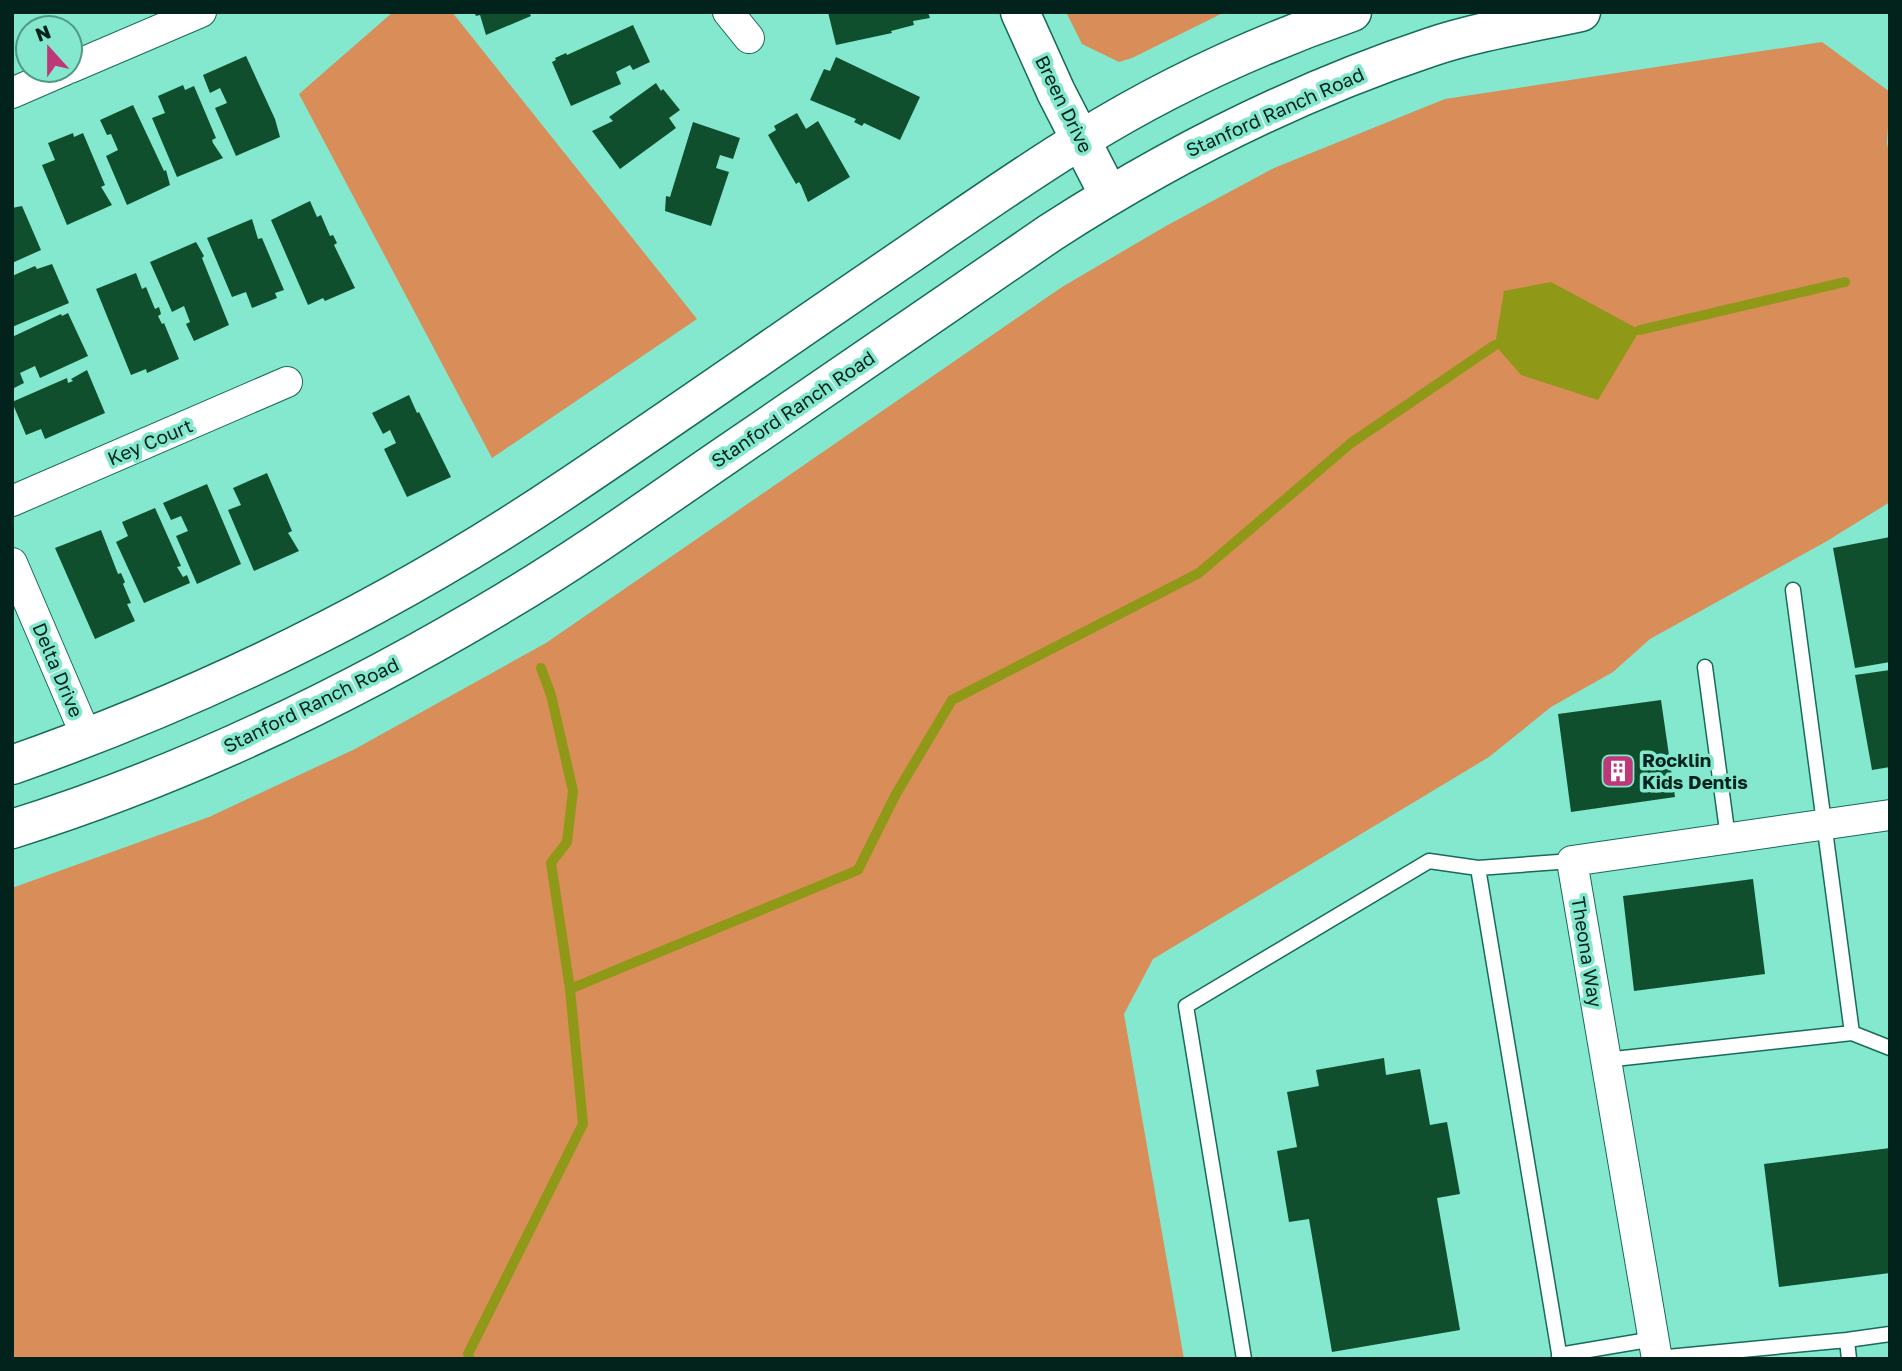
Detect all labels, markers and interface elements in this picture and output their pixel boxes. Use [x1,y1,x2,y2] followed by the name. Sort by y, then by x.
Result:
[14,14,84,84] north arrow
[32,19,54,46] text: N
[1031,51,1098,156] street label: Breen Drive
[1182,62,1367,161] street label: Stanford Ranch Road
[707,345,879,472] street label: Stanford Ranch Road
[104,413,196,470] street label: Key Court
[28,619,89,720] street label: Delta Drive
[219,652,402,757] street label: Stanford Ranch Road
[1642,748,1748,793] place label: Rocklin Kids Dentis
[1599,752,1637,790] building icon: Rocklin Kids Dentis
[1567,895,1608,1009] street label: Theona Way

